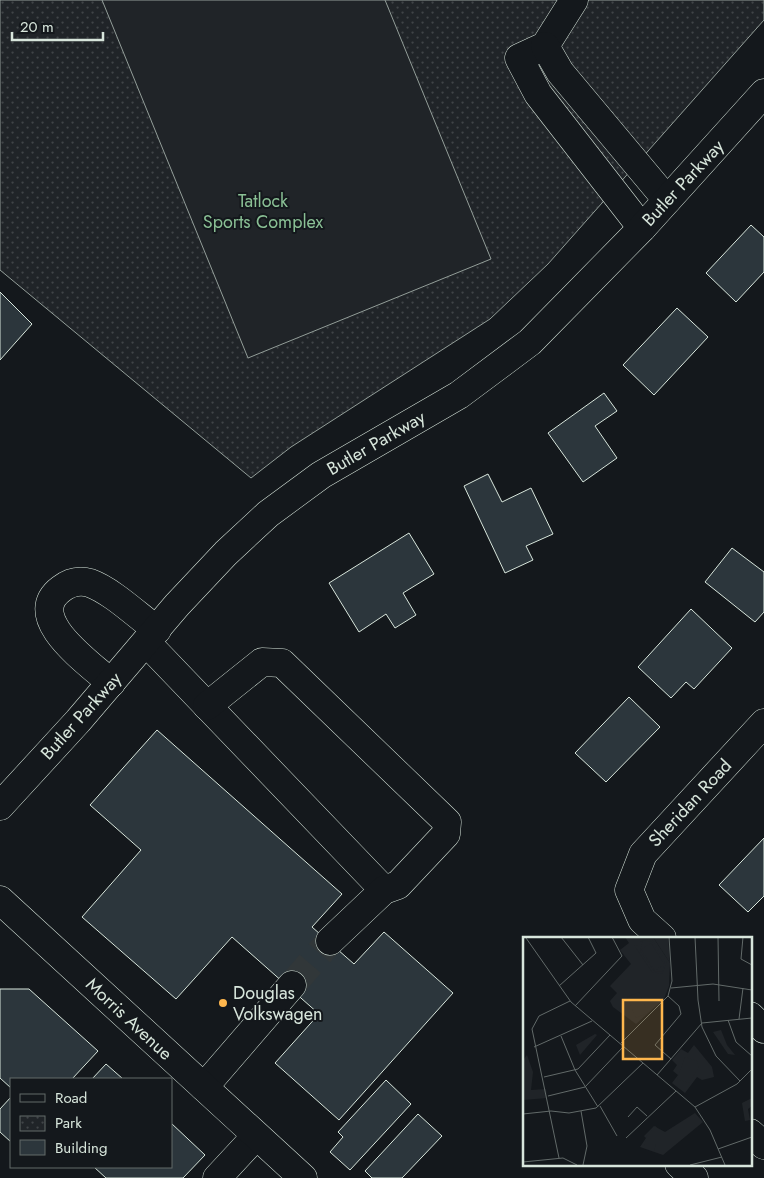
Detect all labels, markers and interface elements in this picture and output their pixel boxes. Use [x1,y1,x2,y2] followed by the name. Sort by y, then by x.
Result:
[12,10,104,42] scale bar
[20,16,54,38] text: 20 m
[636,134,730,232] street label: Butler Parkway
[203,188,324,235] park label: Tatlock Sports Complex
[322,404,430,482] street label: Butler Parkway
[35,666,127,766] street label: Butler Parkway
[642,753,738,853] street label: Sheridan Road
[523,937,752,1166] inset map
[80,972,178,1066] street label: Morris Avenue
[233,980,322,1027] place label: Douglas Volkswagen
[217,997,229,1009] marker: Douglas Volkswagen
[10,1078,172,1168] legend
[55,1087,87,1109] text: Road
[55,1112,82,1134] text: Park
[55,1137,107,1159] text: Building

